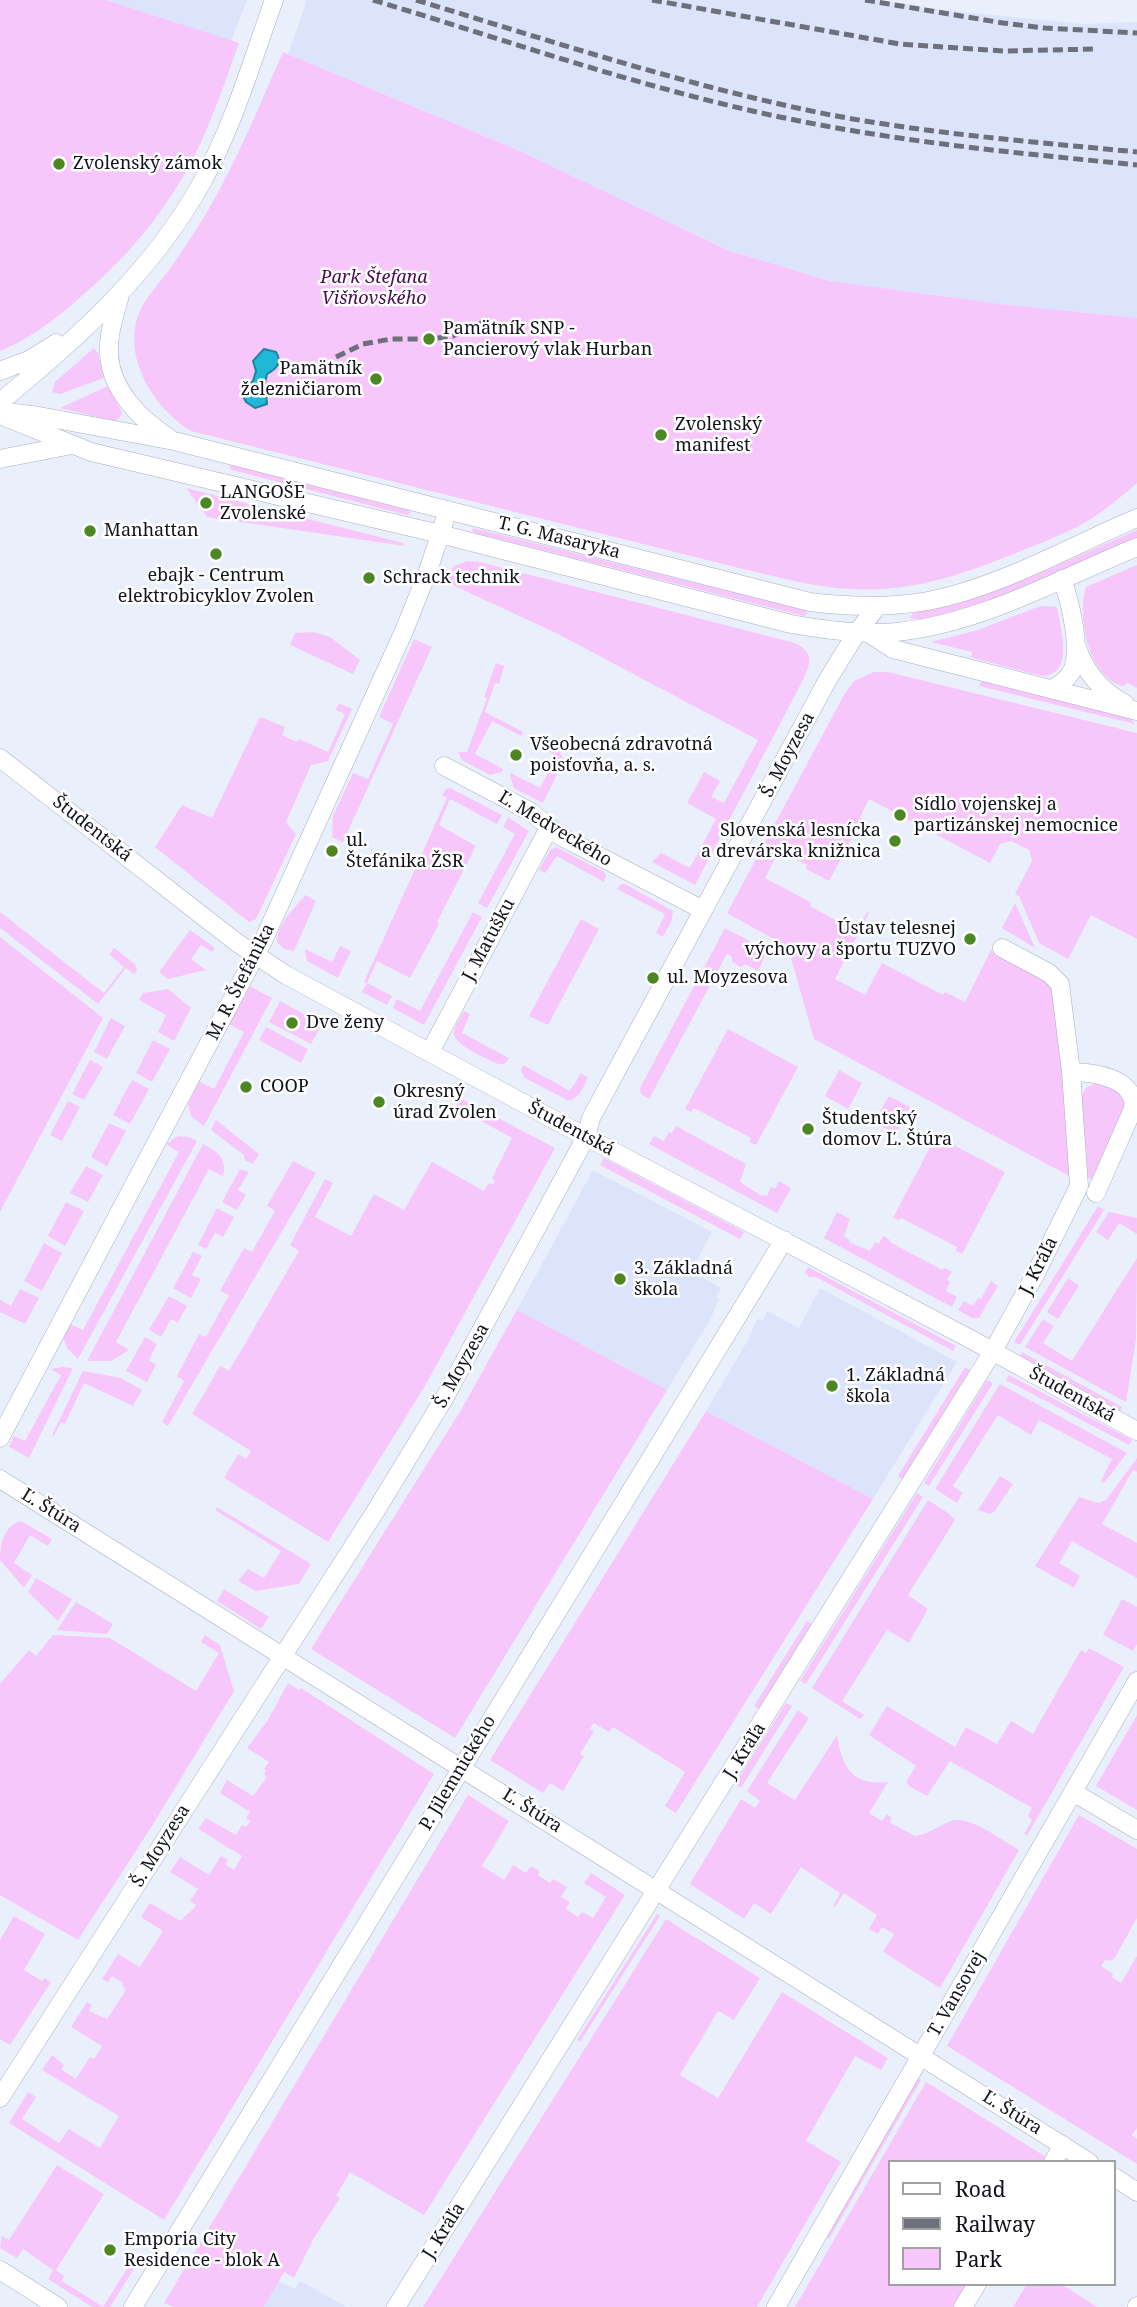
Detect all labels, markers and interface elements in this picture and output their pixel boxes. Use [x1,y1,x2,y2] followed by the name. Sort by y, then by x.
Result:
[73,153,222,175] place label: Zvolenský zámok
[51,156,67,172] marker: Zvolenský zámok
[320,267,428,310] park label: Park Štefana Višňovského
[443,318,652,360] place label: Pamätník SNP - Pancierový vlak Hurban
[421,331,437,347] marker: Pamätník SNP - Pancierový vlak Hurban
[241,358,362,400] place label: Pamätník železničiarom
[368,371,384,387] marker: Pamätník železničiarom
[675,414,762,457] place label: Zvolenský manifest
[653,427,669,443] marker: Zvolenský manifest
[220,482,306,524] place label: LANGOŠE Zvolenské
[198,495,214,511] marker: LANGOŠE Zvolenské
[496,512,622,564] street label: T. G. Masaryka
[104,520,199,542] place label: Manhattan
[82,523,98,539] marker: Manhattan
[208,546,224,562] marker: ebajk - Centrum elektrobicyklov Zvolen
[118,565,314,608] place label: ebajk - Centrum elektrobicyklov Zvolen
[383,567,520,589] place label: Schrack technik
[361,570,377,586] marker: Schrack technik
[757,709,819,801] street label: Š. Moyzesa
[530,734,713,776] place label: Všeobecná zdravotná poisťovňa, a. s.
[508,747,524,763] marker: Všeobecná zdravotná poisťovňa, a. s.
[494,787,616,871] street label: Ľ. Medveckého
[48,791,136,867] street label: Študentská
[914,794,1118,836] place label: Sídlo vojenskej a partizánskej nemocnice
[892,807,908,823] marker: Sídlo vojenskej a partizánskej nemocnice
[701,820,881,862] place label: Slovenská lesnícka a drevárska knižnica
[346,830,464,872] place label: ul. Štefánika ŽSR
[887,833,903,849] marker: Slovenská lesnícka a drevárska knižnica
[324,843,340,859] marker: ul. Štefánika ŽSR
[458,895,520,985] street label: J. Matušku
[744,918,956,960] place label: Ústav telesnej výchovy a športu TUZVO
[202,920,280,1044] street label: M. R. Štefánika
[962,931,978,947] marker: Ústav telesnej výchovy a športu TUZVO
[667,967,788,989] place label: ul. Moyzesova
[645,970,661,986] marker: ul. Moyzesova
[306,1012,384,1034] place label: Dve ženy
[284,1015,300,1031] marker: Dve ženy
[260,1076,309,1098] place label: COOP
[238,1079,254,1095] marker: COOP
[393,1081,497,1124] place label: Okresný úrad Zvolen
[371,1094,387,1110] marker: Okresný úrad Zvolen
[524,1097,618,1161] street label: Študentská
[822,1108,952,1150] place label: Študentský domov Ľ. Štúra
[800,1121,816,1137] marker: Študentský domov Ľ. Štúra
[1015,1233,1063,1299] street label: J. Kráľa
[634,1258,733,1300] place label: 3. Základná škola
[612,1271,628,1287] marker: 3. Základná škola
[430,1320,494,1412] street label: Š. Moyzesa
[1025,1363,1119,1427] street label: Študentská
[846,1365,945,1408] place label: 1. Základná škola
[824,1378,840,1394] marker: 1. Základná škola
[17,1484,85,1538] street label: Ľ. Štúra
[415,1712,501,1834] street label: P. Jilemnického
[719,1719,771,1783] street label: J. Kráľa
[498,1784,566,1838] street label: Ľ. Štúra
[127,1801,195,1891] street label: Š. Moyzesa
[924,1947,990,2041] street label: T. Vansovej
[978,2086,1046,2140] street label: Ľ. Štúra
[888,2160,1116,2286] legend
[955,2175,1006,2203] text: Road
[418,2199,470,2263] street label: J. Kráľa
[955,2210,1035,2238] text: Railway
[124,2229,280,2272] place label: Emporia City Residence - blok A
[102,2242,118,2258] marker: Emporia City Residence - blok A
[955,2245,1002,2273] text: Park

